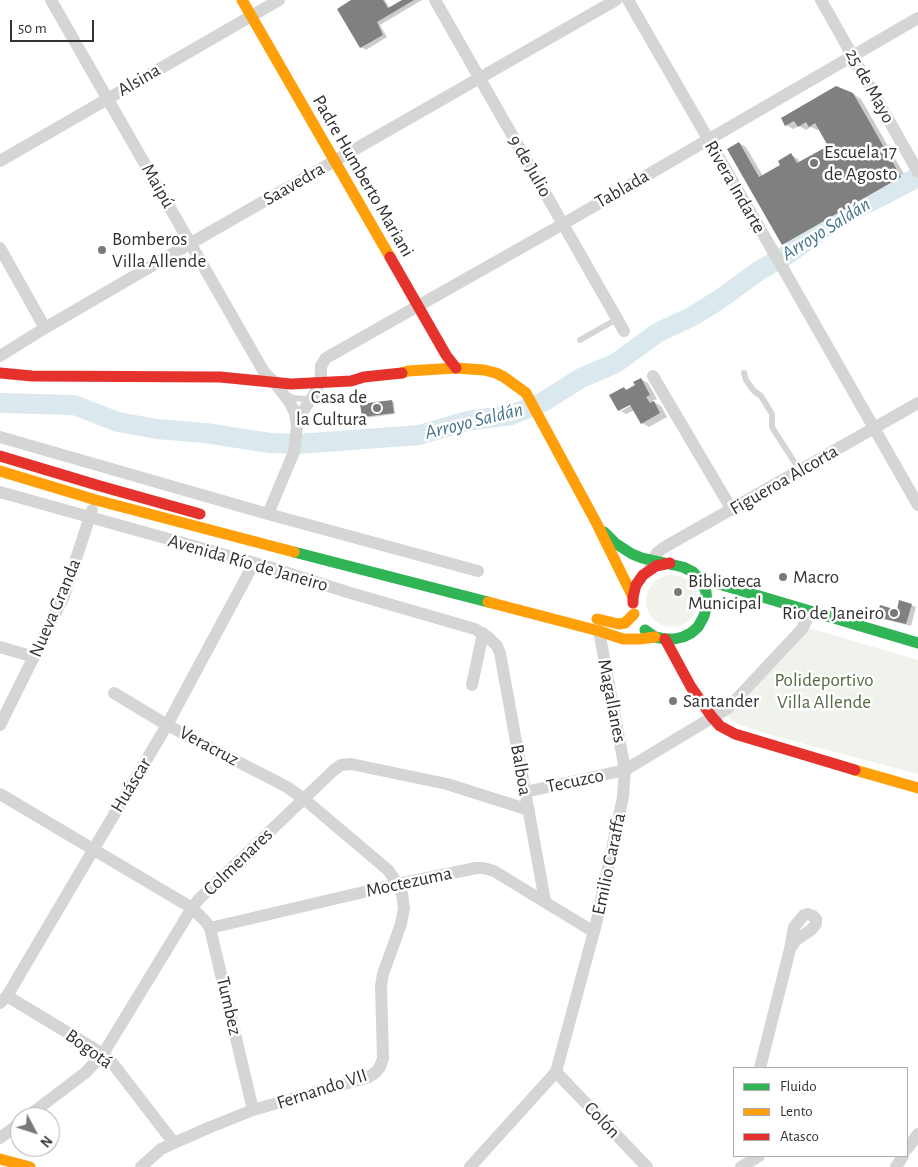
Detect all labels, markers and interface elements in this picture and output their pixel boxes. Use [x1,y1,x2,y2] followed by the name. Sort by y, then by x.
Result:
[12,10,96,42] scale bar
[18,21,47,36] text: 50 m
[840,45,900,127] street label: 25 de Mayo
[113,59,165,101] street label: Alsina
[307,91,419,261] street label: Padre Humberto Mariani
[503,131,557,201] street label: 9 de Julio
[699,137,771,237] street label: Rivera Indarte
[824,141,897,185] place label: Escuela 17 de Agosto
[259,157,329,211] street label: Saavedra
[808,157,820,169] marker: Escuela 17 de Agosto
[136,160,180,212] street label: Maipú
[591,164,653,214] street label: Tablada
[777,192,875,266] water label: Arroyo Saldán
[112,228,206,272] place label: Bomberos Villa Allende
[96,244,108,256] marker: Bomberos Villa Allende
[296,386,367,430] place label: Casa de la Cultura
[422,397,526,445] water label: Arroyo Saldán
[371,402,383,414] marker: Casa de la Cultura
[726,440,842,520] street label: Figueroa Alcorta
[165,529,331,597] street label: Avenida Río de Janeiro
[24,555,86,661] street label: Nueva Granda
[793,566,839,588] place label: Macro
[688,570,762,614] place label: Biblioteca Municipal
[777,571,789,583] marker: Macro
[672,586,684,598] marker: Biblioteca Municipal
[782,602,884,624] place label: Rio de Janeiro
[888,607,900,619] marker: Rio de Janeiro
[593,657,631,745] street label: Magallanes
[775,669,873,713] park label: Polideportivo Villa Allende
[683,690,759,712] place label: Santander
[667,695,679,707] marker: Santander
[175,721,243,771] street label: Veracruz
[505,743,537,797] street label: Balboa
[106,753,156,817] street label: Huáscar
[544,764,606,798] street label: Tecuzco
[587,811,631,917] street label: Emilio Caraffa
[199,823,277,901] street label: Colmenares
[364,862,454,902] street label: Moctezuma
[211,975,247,1037] street label: Tumbez
[61,1024,117,1074] street label: Bogotá
[274,1064,370,1114] street label: Fernando VII
[733,1067,908,1157] legend
[780,1079,817,1094] text: Fluido
[579,1097,625,1143] street label: Colón
[780,1104,813,1119] text: Lento
[10,1107,60,1157] north arrow
[780,1129,819,1144] text: Atasco
[37,1133,54,1149] text: N

